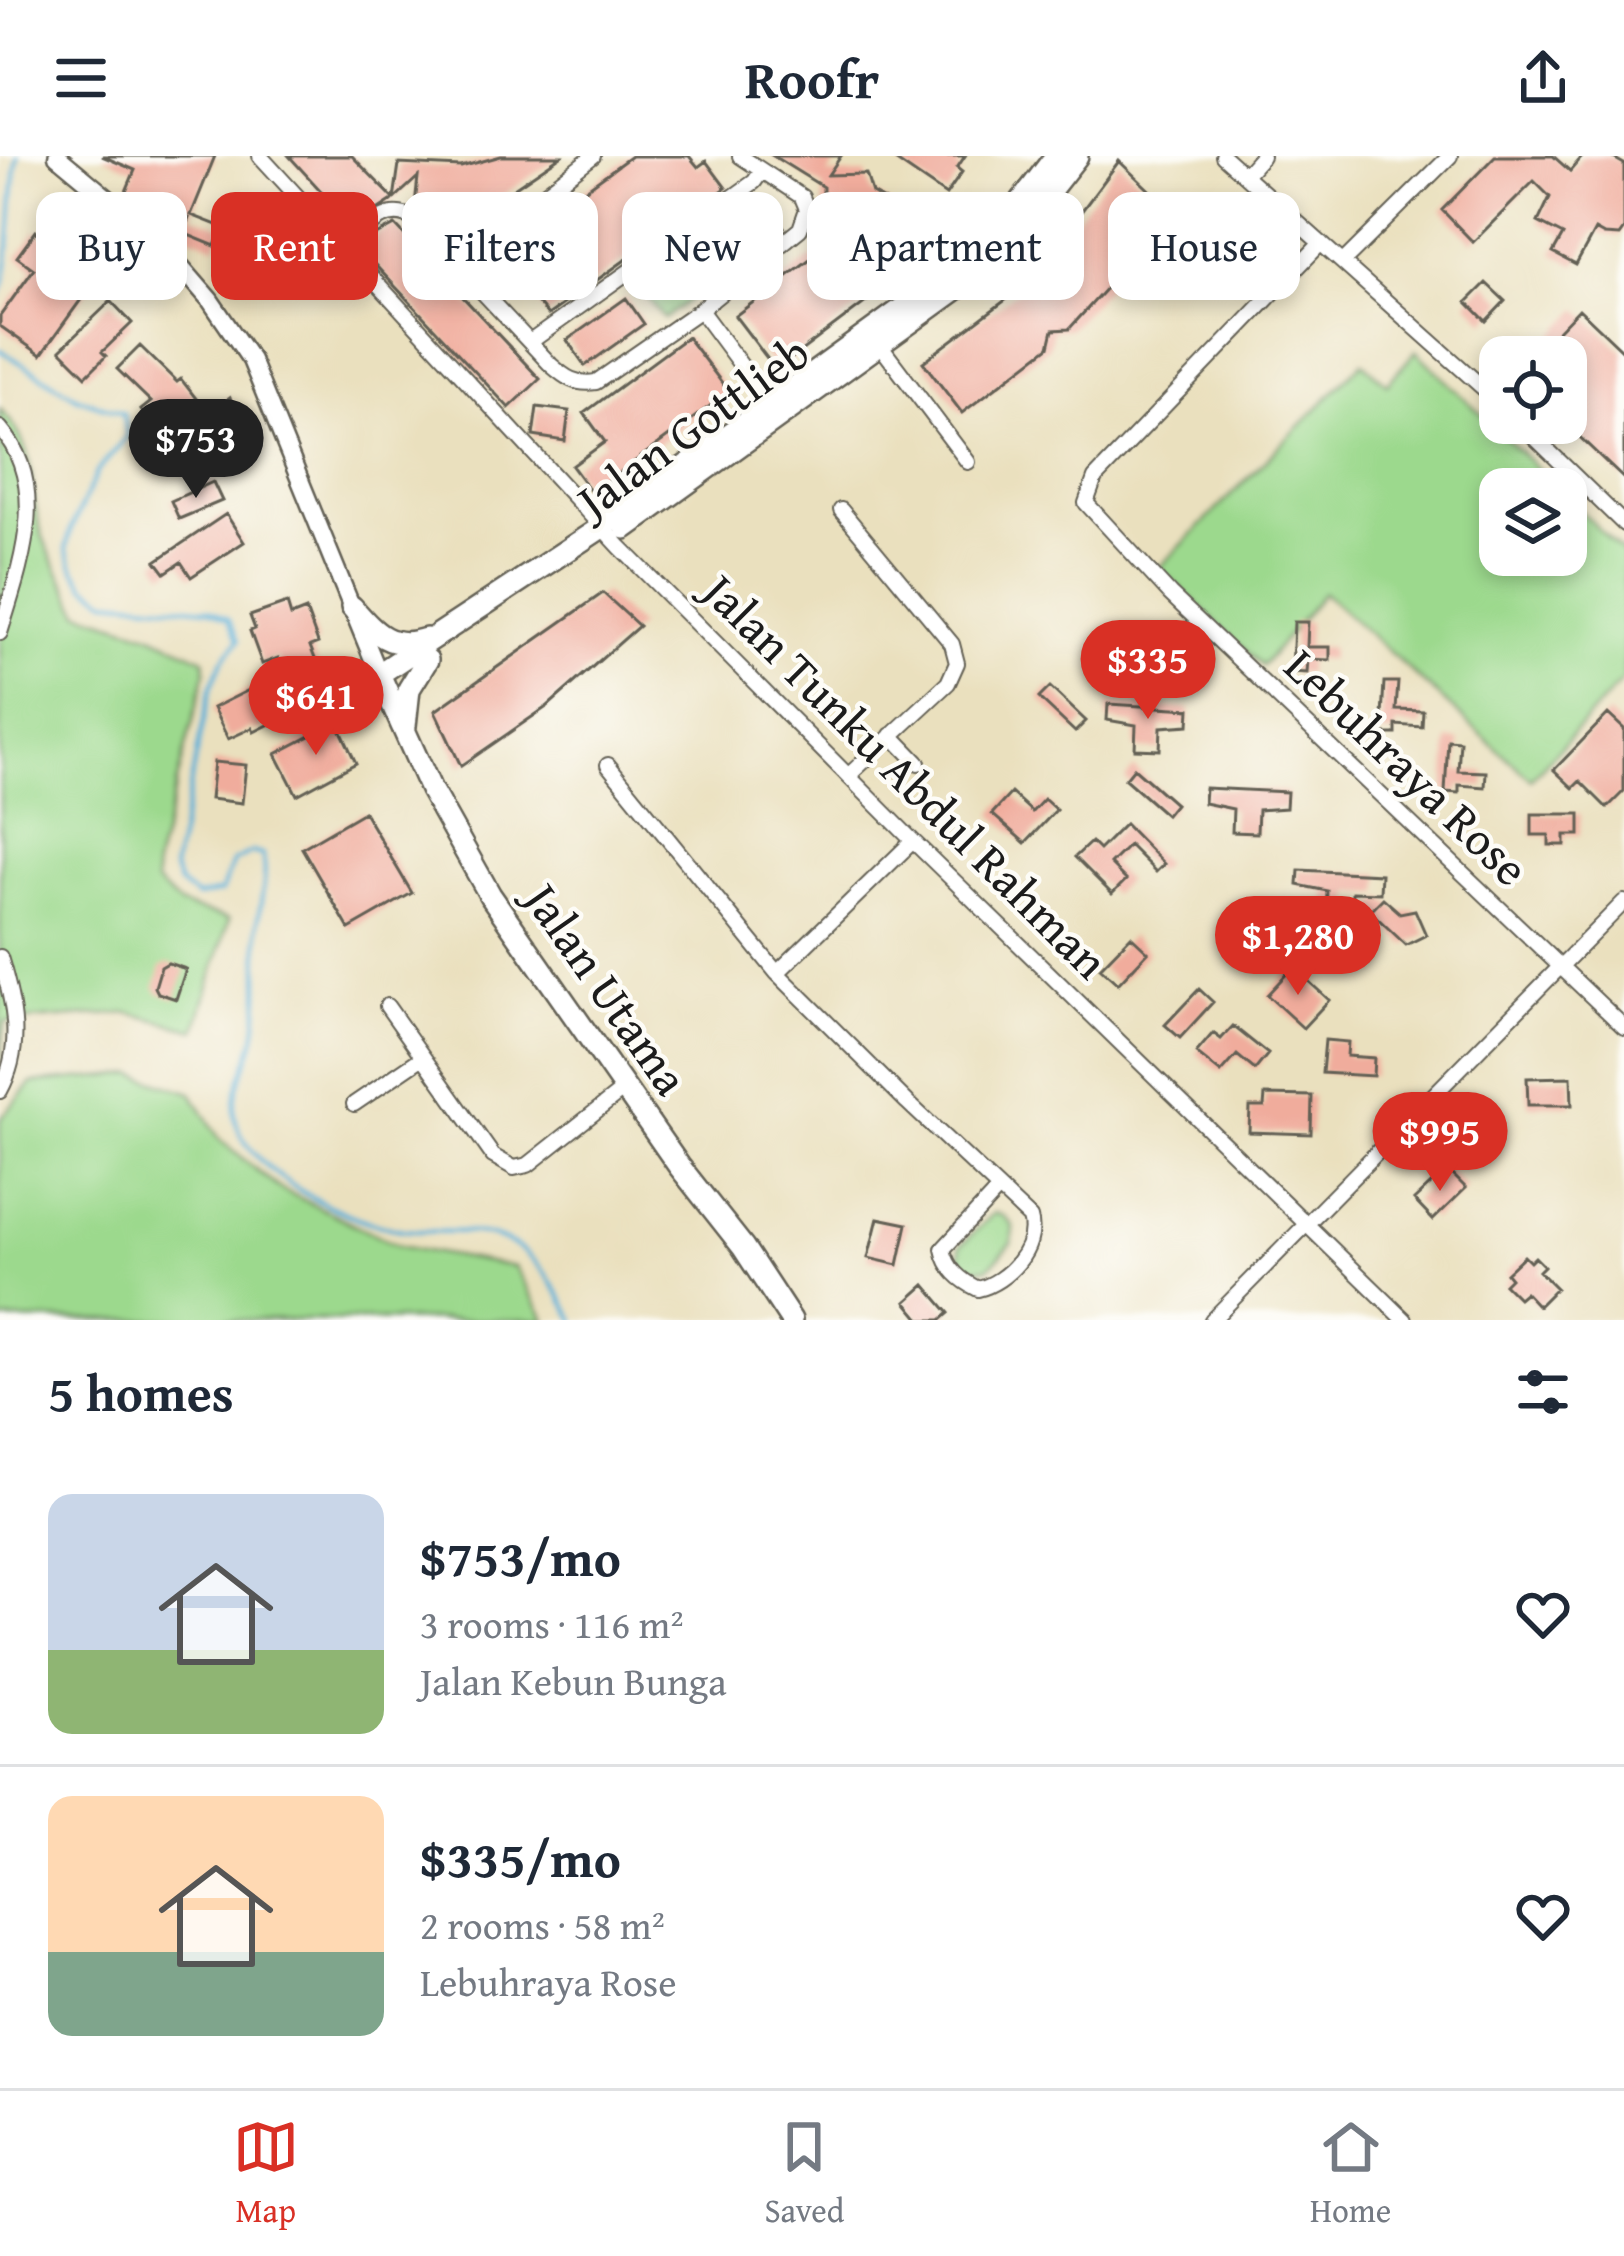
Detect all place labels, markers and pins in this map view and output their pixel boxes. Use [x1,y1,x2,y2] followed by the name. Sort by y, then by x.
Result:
[125,399,267,501] pin: $753
[1077,620,1219,722] pin: $335
[245,656,387,758] pin: $641
[1200,896,1396,998] pin: $1,280
[1369,1092,1511,1194] pin: $995

